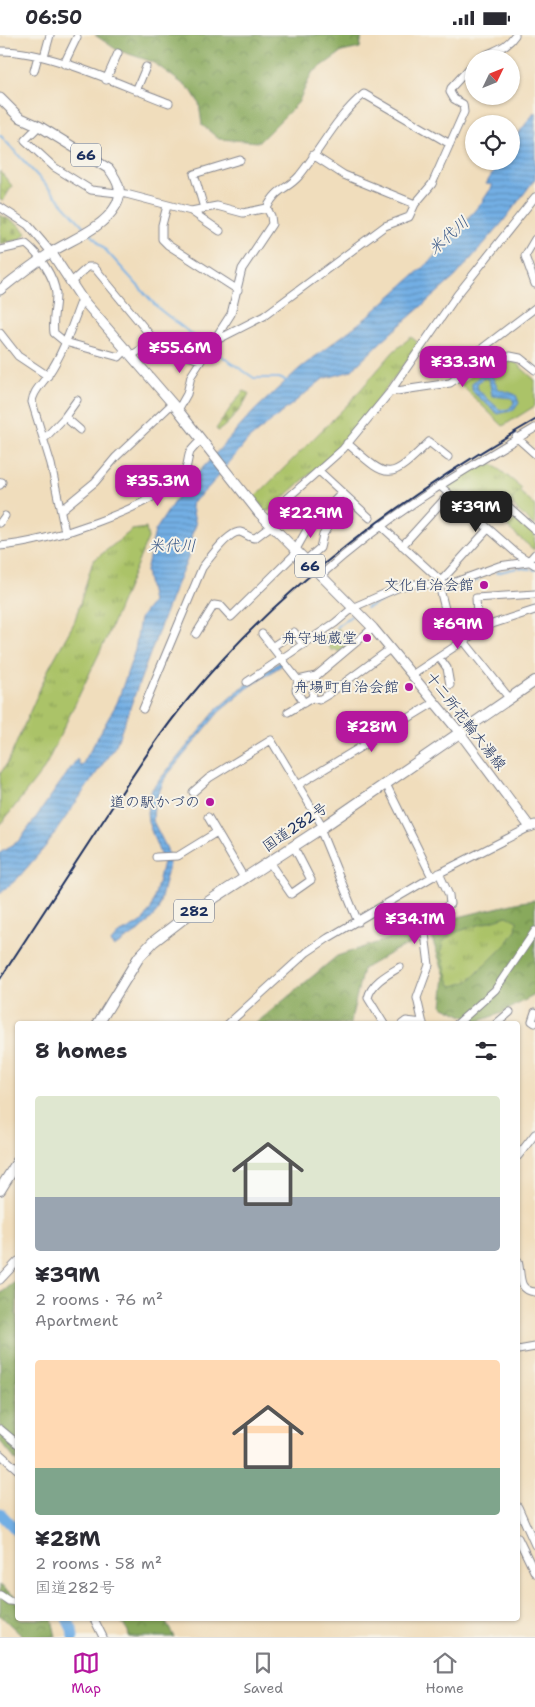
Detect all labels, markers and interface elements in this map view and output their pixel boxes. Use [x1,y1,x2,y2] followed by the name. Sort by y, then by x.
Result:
[25,5,82,30] text: 06:50
[465,50,520,105] north arrow
[465,50,520,170] map controls
[465,115,520,170] button: locate
[71,143,101,167] road number: 66
[423,212,473,259] water label: 米代川
[139,331,221,374] pin: ¥55.6M
[149,337,211,358] text: ¥55.6M
[422,345,504,388] pin: ¥33.3M
[431,351,495,372] text: ¥33.3M
[117,465,199,507] pin: ¥35.3M
[126,470,190,491] text: ¥35.3M
[446,491,506,533] pin: ¥39M
[451,496,501,517] text: ¥39M
[270,497,352,539] pin: ¥22.9M
[279,502,343,523] text: ¥22.9M
[148,535,196,556] water label: 米代川
[295,555,325,577] road number: 66
[384,575,474,595] place label: 文化自治会館
[478,579,490,591] marker: 文化自治会館
[428,607,488,650] pin: ¥69M
[433,613,483,634] text: ¥69M
[282,628,357,648] place label: 舟守地蔵堂
[361,632,373,644] marker: 舟守地蔵堂
[421,668,511,774] street label: 十二所花輪大湯線
[294,677,399,697] place label: 舟場町自治会館
[403,681,415,693] marker: 舟場町自治会館
[342,711,402,753] pin: ¥28M
[347,716,397,737] text: ¥28M
[110,792,200,812] place label: 道の駅かづの
[204,796,216,808] marker: 道の駅かづの
[258,798,332,856] street label: 国道282号
[174,899,214,923] road number: 282
[374,903,456,945] pin: ¥34.1M
[385,908,445,929] text: ¥34.1M
[35,1037,127,1065] text: 8 homes
[472,1037,500,1065] icon: filters
[223,1129,313,1219] icon: home
[35,1261,100,1289] text: ¥39M
[35,1289,163,1310] text: 2 rooms · 76 m²
[35,1310,118,1331] text: Apartment
[223,1392,313,1482] icon: home
[35,1525,101,1553] text: ¥28M
[35,1553,162,1574] text: 2 rooms · 58 m²
[35,1577,115,1598] text: 国道282号
[71,1649,101,1697] tab: Map
[243,1649,283,1697] tab: Saved
[425,1649,464,1697] tab: Home

